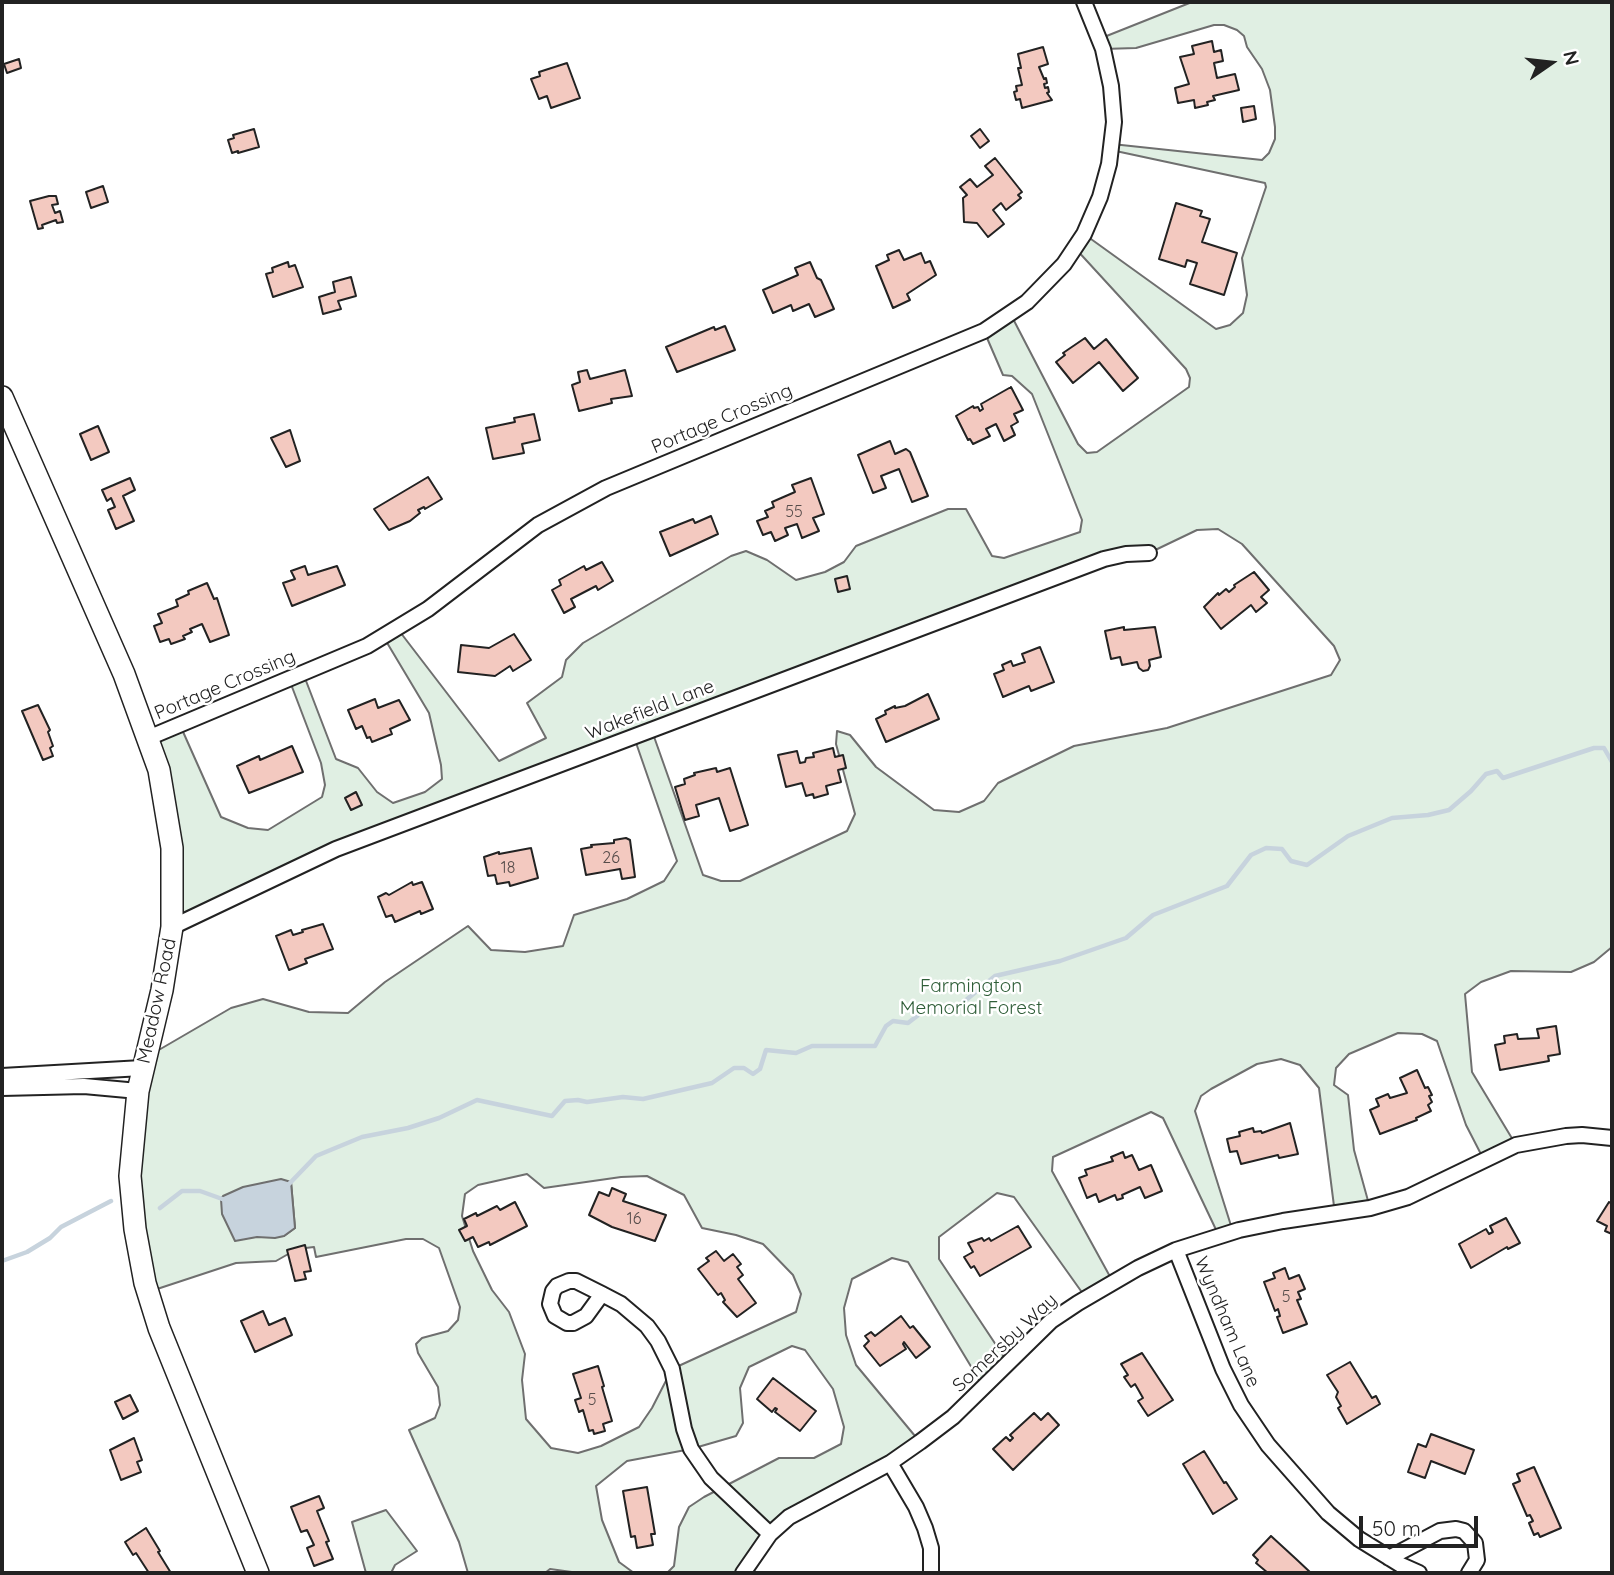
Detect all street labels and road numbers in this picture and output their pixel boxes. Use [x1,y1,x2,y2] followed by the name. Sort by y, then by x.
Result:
[648,379,796,459] street label: Portage Crossing
[151,645,299,725] street label: Portage Crossing
[582,675,718,745] street label: Wakefield Lane
[133,936,181,1066] street label: Meadow Road
[1189,1253,1265,1391] street label: Wyndham Lane
[948,1289,1062,1397] street label: Somersby Way

